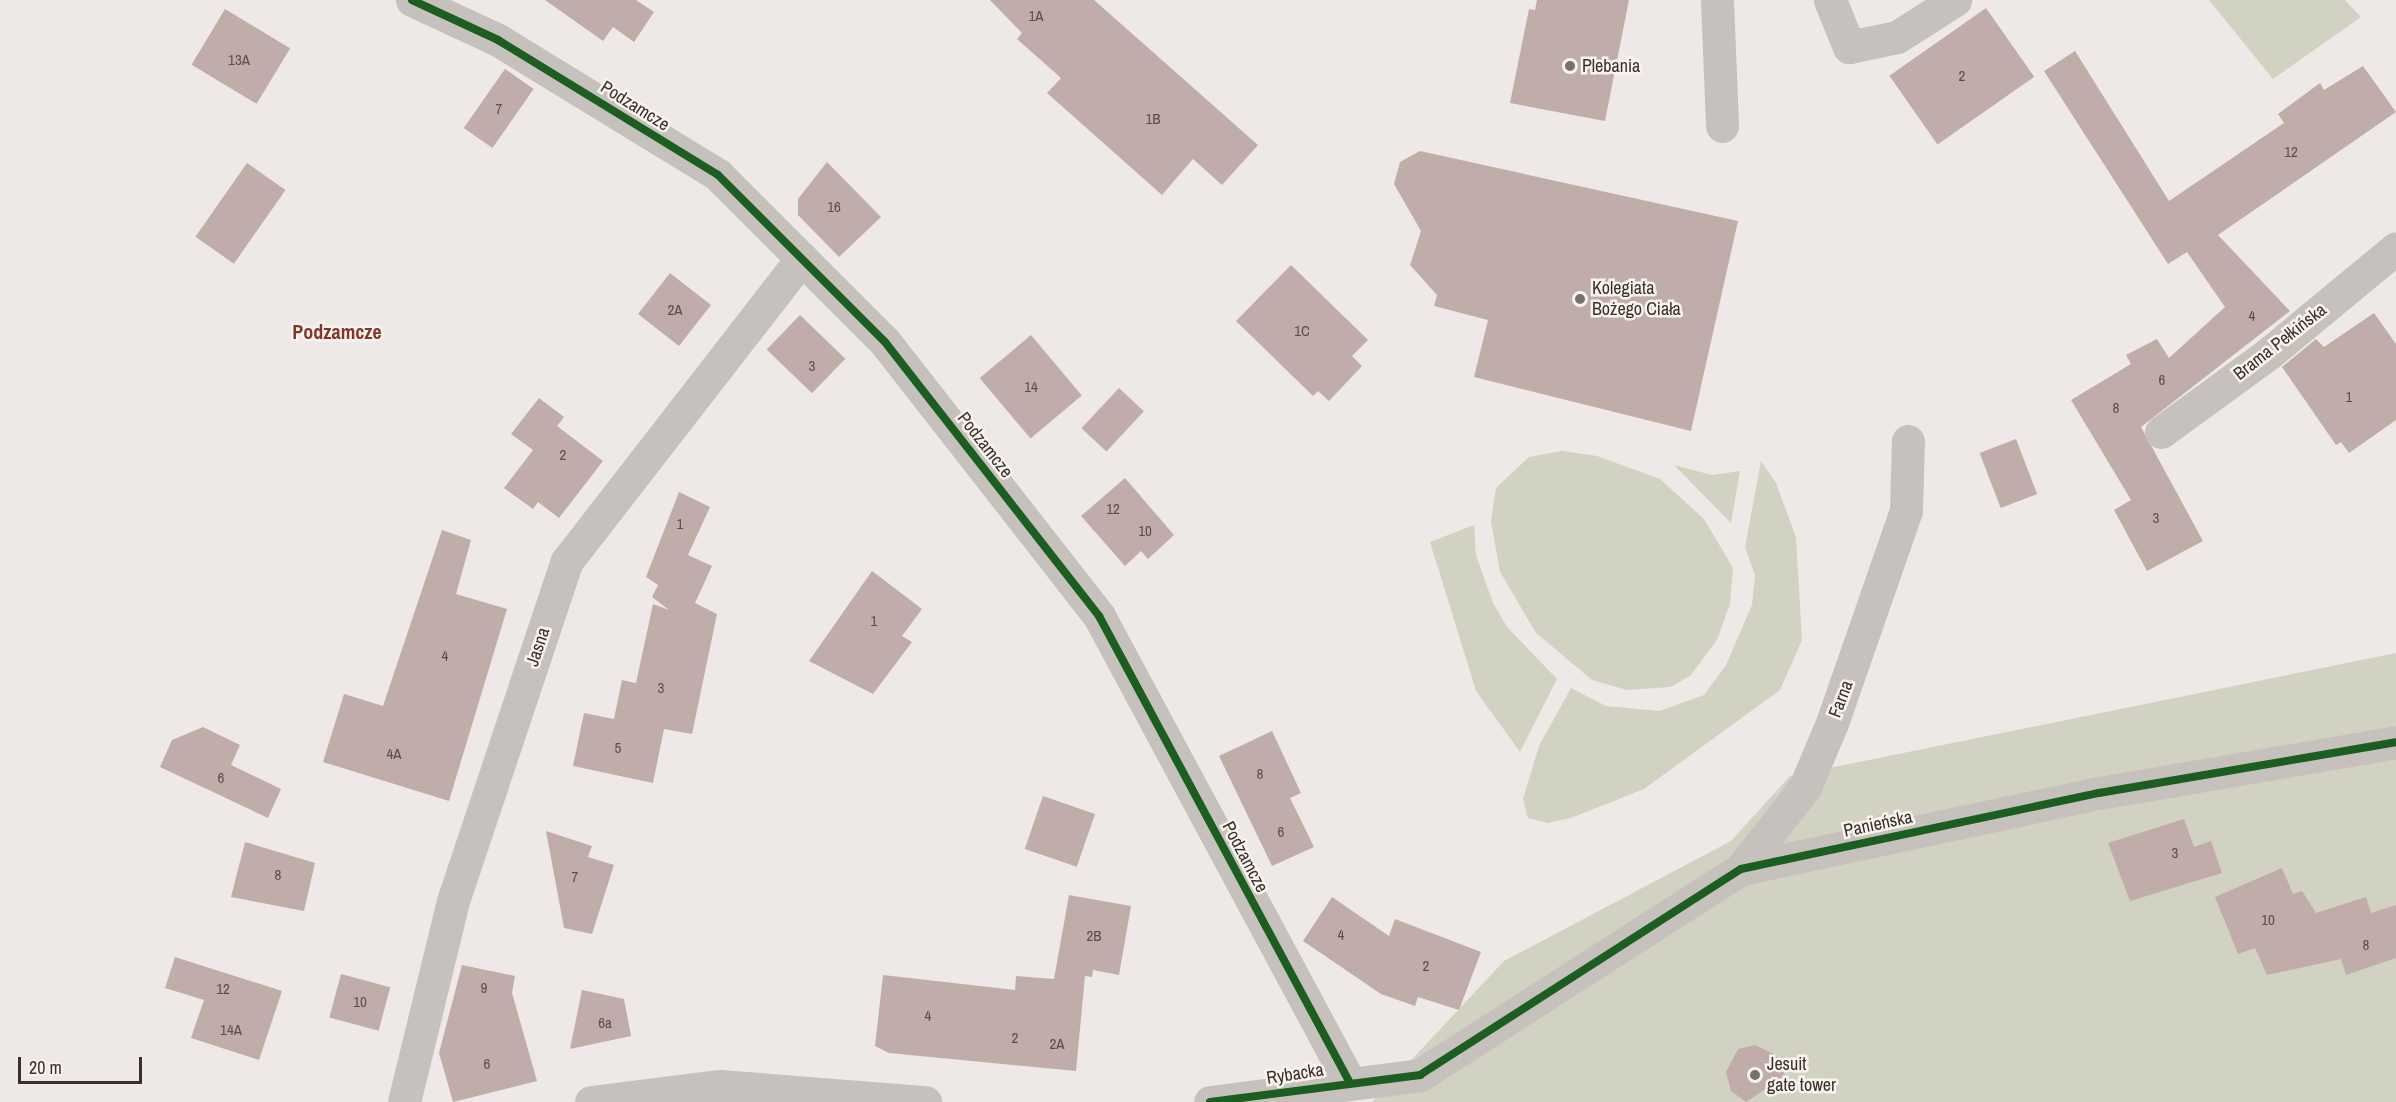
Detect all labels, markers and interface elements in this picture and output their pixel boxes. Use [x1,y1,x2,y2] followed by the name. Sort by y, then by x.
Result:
[1028,7,1044,25] house number: 1A
[228,51,250,69] house number: 13A
[1582,55,1640,77] place label: Plebania
[1563,59,1577,73] marker: Plebania
[1959,67,1965,85] house number: 2
[597,76,673,136] street label: Podzamcze
[496,100,502,118] house number: 7
[1145,110,1161,128] house number: 1B
[2284,143,2298,161] house number: 12
[827,198,841,216] house number: 16
[1592,278,1681,320] place label: Kolegiata Bożego Ciała
[1573,292,1587,306] marker: Kolegiata Bożego Ciała
[2229,299,2331,385] street label: Brama Pełkińska
[667,301,683,319] house number: 2A
[2249,307,2255,325] house number: 4
[292,319,382,343] district label: Podzamcze
[1294,322,1310,340] house number: 1C
[809,357,815,375] house number: 3
[2159,371,2165,389] house number: 6
[1024,378,1038,396] house number: 14
[2346,388,2352,406] house number: 1
[2113,399,2119,417] house number: 8
[953,408,1017,482] street label: Podzamcze
[560,446,566,464] house number: 2
[1106,500,1120,518] house number: 12
[2153,509,2159,527] house number: 3
[677,515,683,533] house number: 1
[1138,522,1152,540] house number: 10
[871,612,877,630] house number: 1
[522,625,554,669] street label: Jasna
[442,647,448,665] house number: 4
[1824,677,1858,721] street label: Farna
[658,679,664,697] house number: 3
[615,739,621,757] house number: 5
[386,745,402,763] house number: 4A
[1257,765,1263,783] house number: 8
[218,769,224,787] house number: 6
[1842,806,1914,842] street label: Panieńska
[1217,818,1273,896] street label: Podzamcze
[1278,823,1284,841] house number: 6
[2172,844,2178,862] house number: 3
[275,866,281,884] house number: 8
[572,868,578,886] house number: 7
[2261,911,2275,929] house number: 10
[1338,926,1344,944] house number: 4
[1086,927,1102,945] house number: 2B
[2363,936,2369,954] house number: 8
[1423,957,1429,975] house number: 2
[481,979,487,997] house number: 9
[216,980,230,998] house number: 12
[353,993,367,1011] house number: 10
[925,1007,931,1025] house number: 4
[598,1014,612,1032] house number: 6a
[220,1021,242,1039] house number: 14A
[1012,1029,1018,1047] house number: 2
[1049,1035,1065,1053] house number: 2A
[21,1045,146,1083] scale bar
[1767,1054,1836,1096] place label: Jesuit gate tower
[29,1055,62,1080] text: 20 m
[484,1055,490,1073] house number: 6
[1265,1059,1325,1089] street label: Rybacka
[1748,1068,1762,1082] marker: Jesuit gate tower

